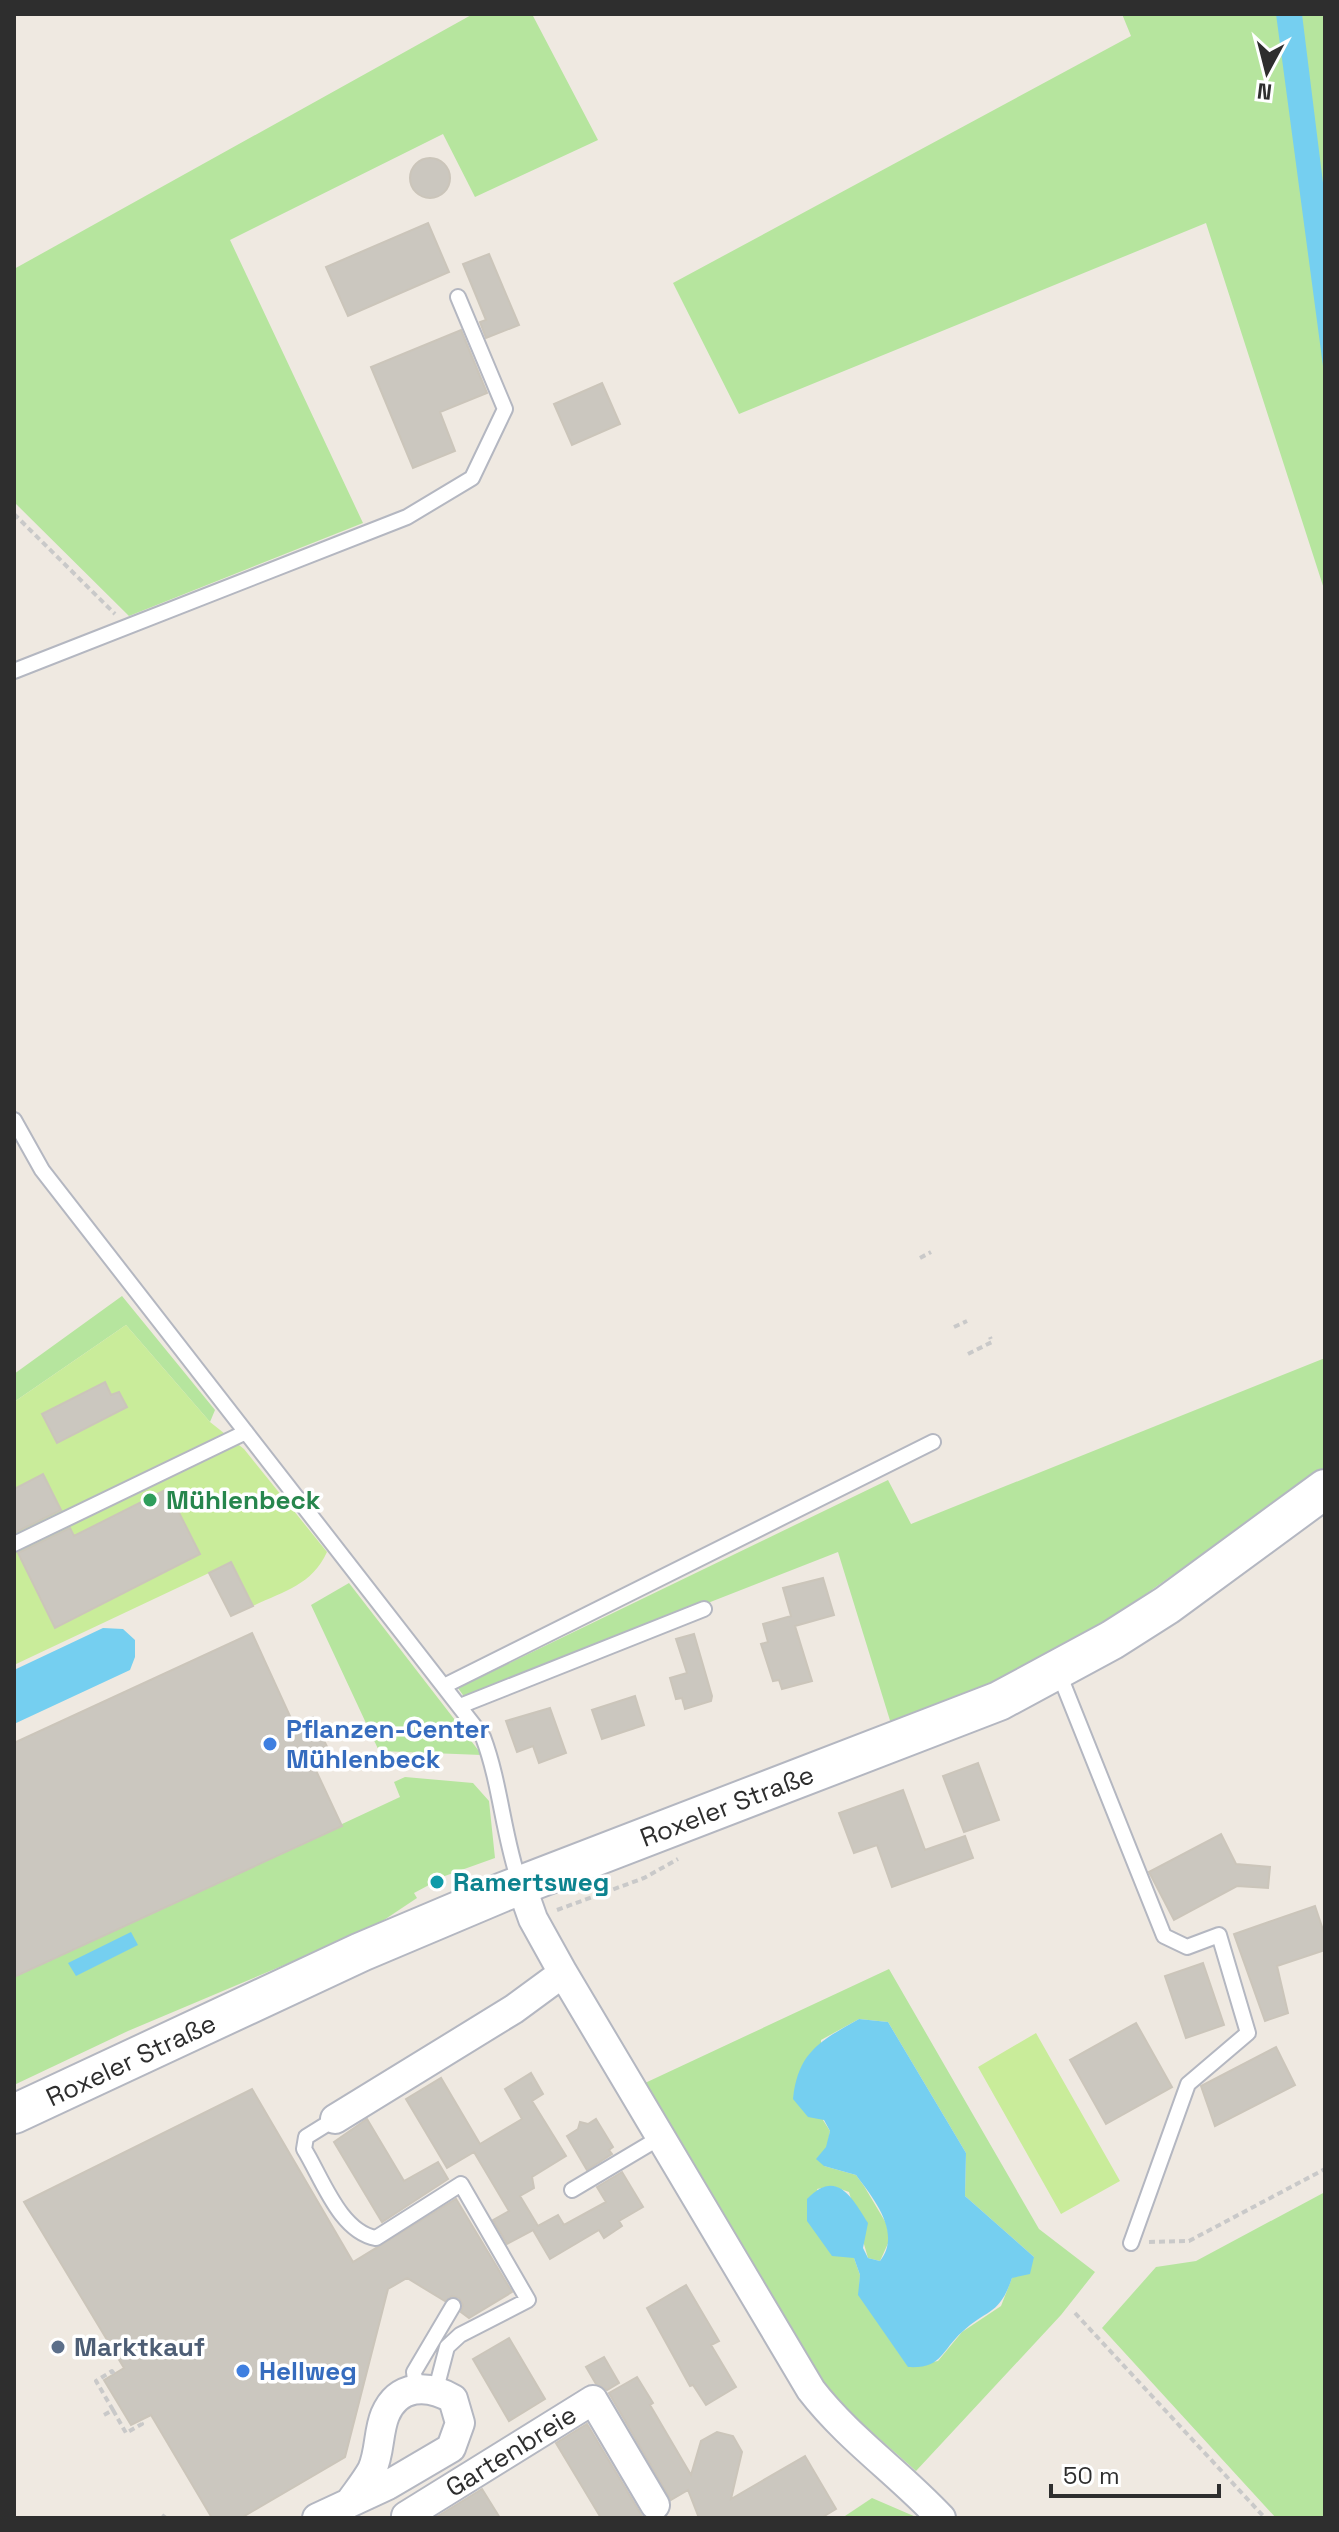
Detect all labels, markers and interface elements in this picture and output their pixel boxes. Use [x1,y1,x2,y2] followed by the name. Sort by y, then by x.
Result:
[1227,32,1307,112] north arrow
[1256,77,1274,107] text: N
[166,1483,321,1517] place label: Mühlenbeck
[141,1491,159,1509] marker: Mühlenbeck
[286,1712,490,1776] place label: Pflanzen-Center Mühlenbeck
[261,1735,279,1753] marker: Pflanzen-Center Mühlenbeck
[635,1757,819,1855] street label: Roxeler Straße
[453,1865,609,1899] place label: Ramertsweg
[428,1873,446,1891] marker: Ramertsweg
[41,2006,221,2114] street label: Roxeler Straße
[74,2330,205,2364] place label: Marktkauf
[49,2338,67,2356] marker: Marktkauf
[259,2354,357,2388] place label: Hellweg
[234,2362,252,2380] marker: Hellweg
[439,2397,583,2505] street label: Gartenbreie
[1051,2448,1219,2498] scale bar
[1063,2460,1120,2491] text: 50 m

